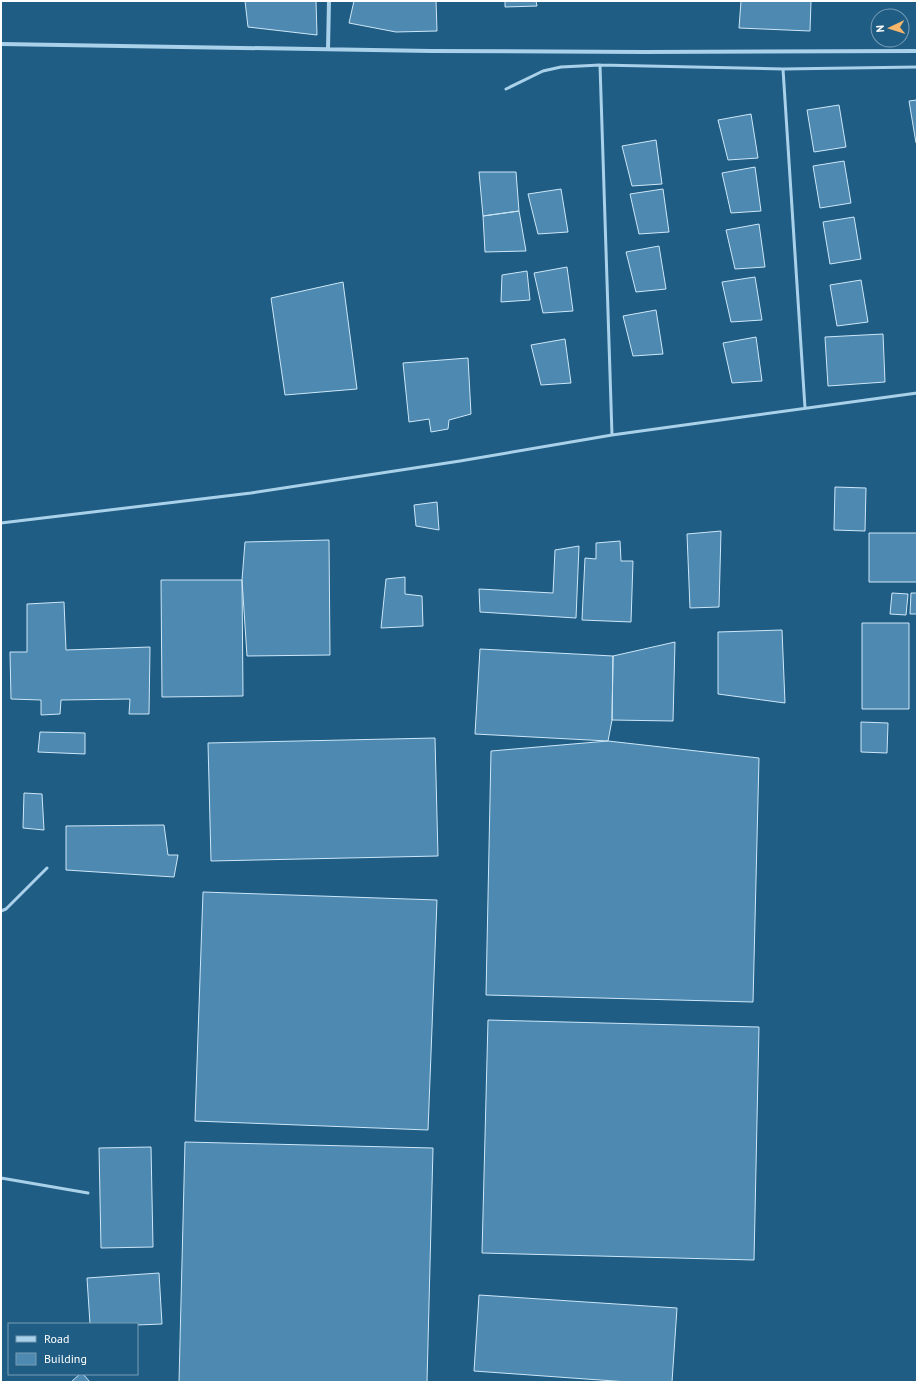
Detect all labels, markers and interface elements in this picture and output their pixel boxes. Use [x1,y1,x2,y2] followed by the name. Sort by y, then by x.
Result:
[870,8,910,48] north arrow
[873,25,887,33] text: N
[8,1323,138,1375] legend
[44,1331,69,1346] text: Road
[44,1351,87,1366] text: Building

